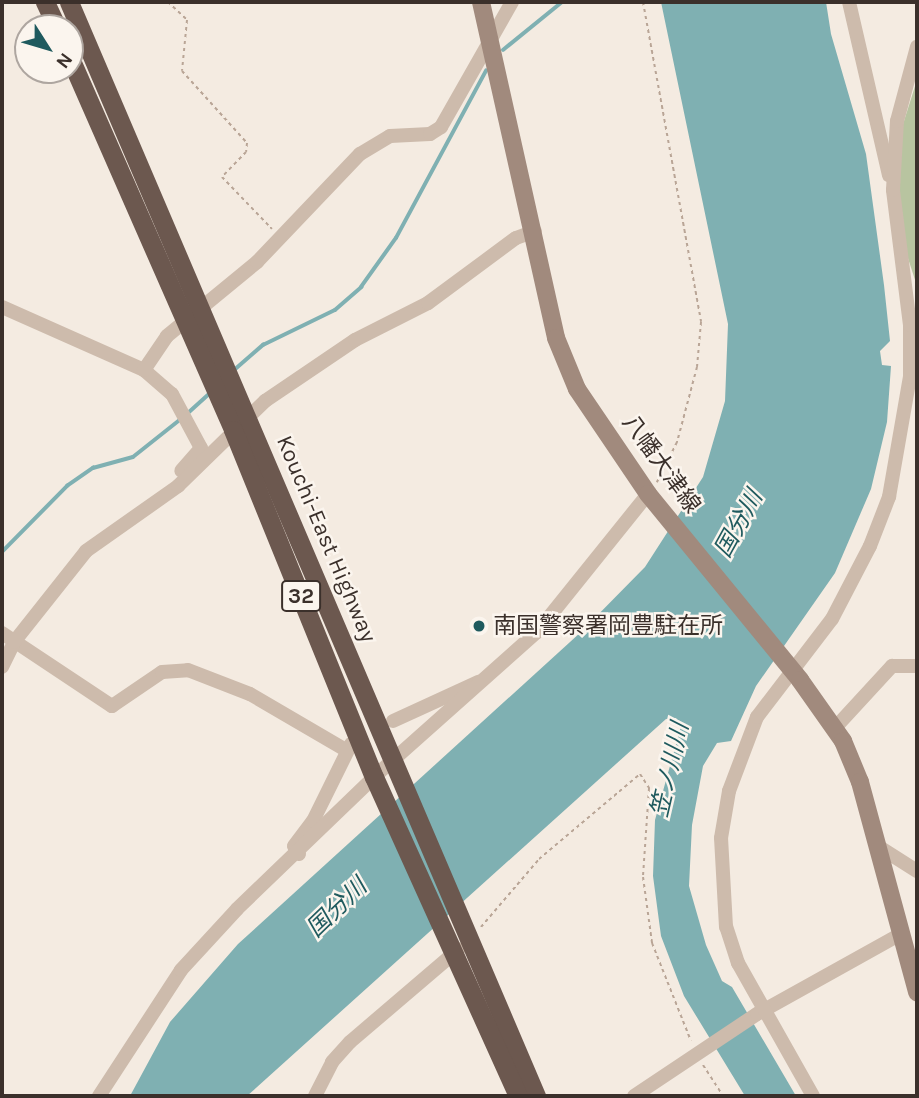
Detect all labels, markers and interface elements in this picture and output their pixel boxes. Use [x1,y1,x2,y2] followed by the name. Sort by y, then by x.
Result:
[14,14,84,84] north arrow
[51,48,77,72] text: N
[616,409,706,519] street label: 八幡大津線
[270,431,382,647] street label: Kouchi-East Highway
[709,486,769,562] water label: 国分川
[280,578,322,614] road number: 32
[493,612,723,640] place label: 南国警察署岡豊駐在所
[471,618,487,634] marker: 南国警察署岡豊駐在所
[645,720,695,820] water label: 笠ノ川川
[301,873,373,943] water label: 国分川

